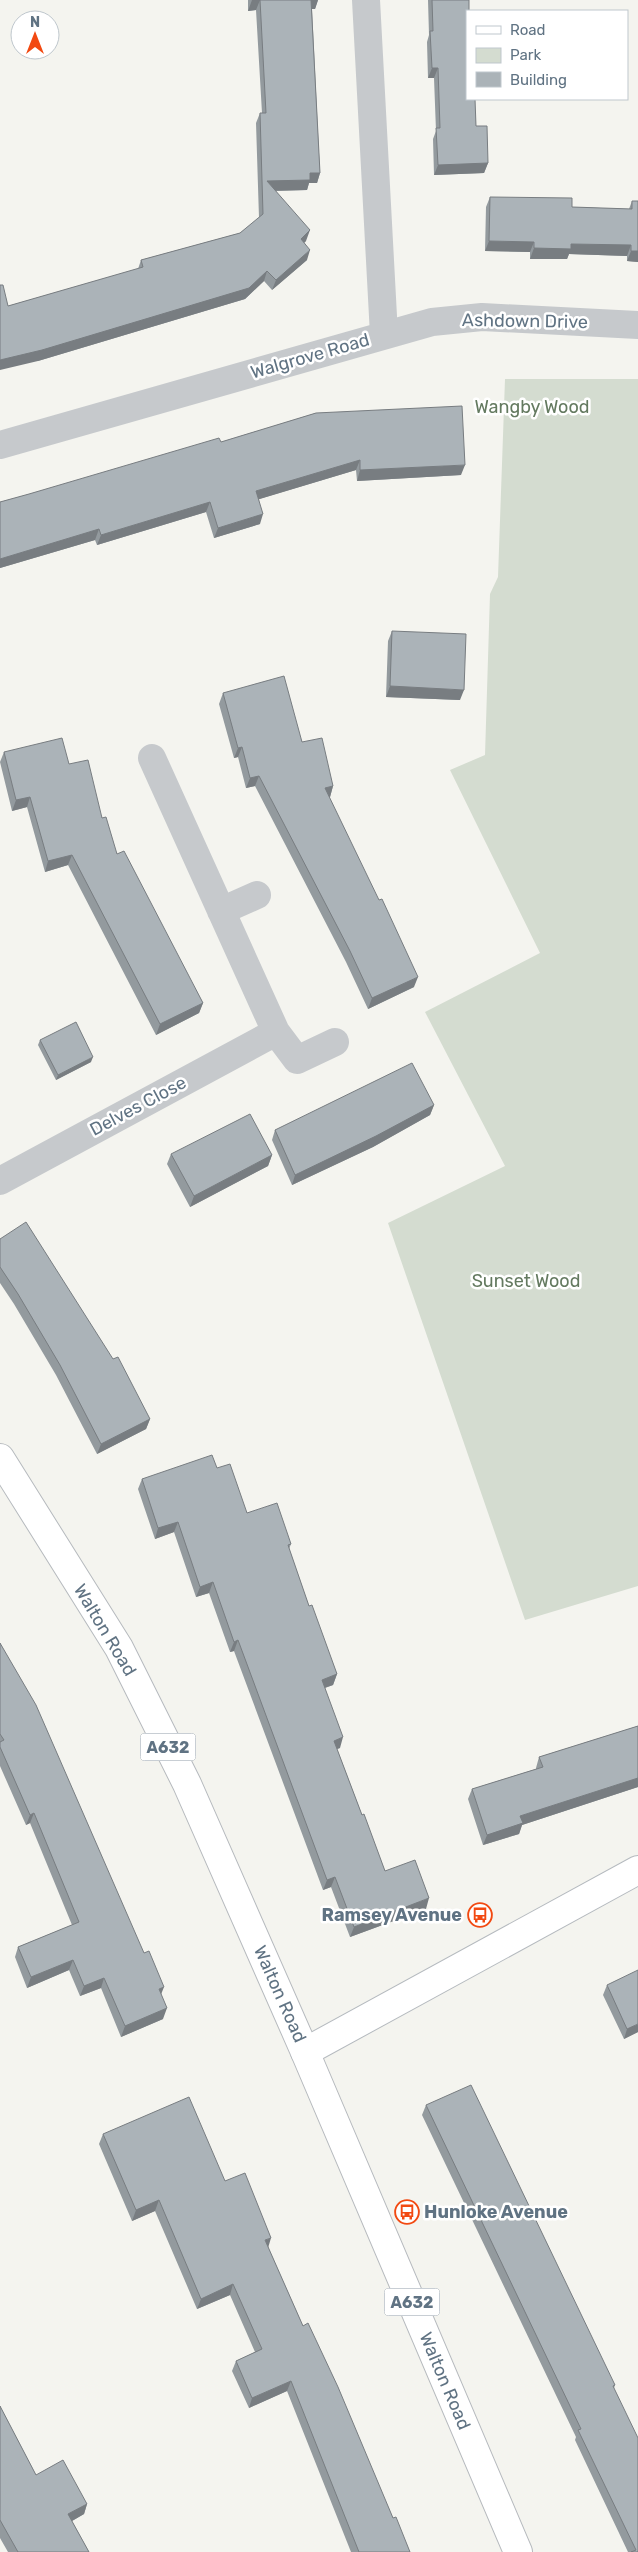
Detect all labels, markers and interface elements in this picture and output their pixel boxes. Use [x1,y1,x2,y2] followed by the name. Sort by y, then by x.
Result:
[10,10,60,60] north arrow
[466,10,628,100] legend
[30,14,40,31] text: N
[510,21,546,39] text: Road
[510,46,541,64] text: Park
[510,71,567,89] text: Building
[462,309,588,333] street label: Ashdown Drive
[248,329,372,383] street label: Walgrove Road
[475,396,589,418] park label: Wangby Wood
[86,1071,190,1141] street label: Delves Close
[472,1270,580,1292] park label: Sunset Wood
[69,1580,141,1680] street label: Walton Road
[140,1734,196,1760] road number: A632
[467,1902,493,1928] bus stop icon: Ramsey Avenue
[321,1904,462,1926] place label: Ramsey Avenue
[249,1942,311,2046] street label: Walton Road
[394,2199,420,2225] bus stop icon: Hunloke Avenue
[424,2201,568,2223] place label: Hunloke Avenue
[384,2288,440,2316] road number: A632
[415,2329,475,2433] street label: Walton Road

